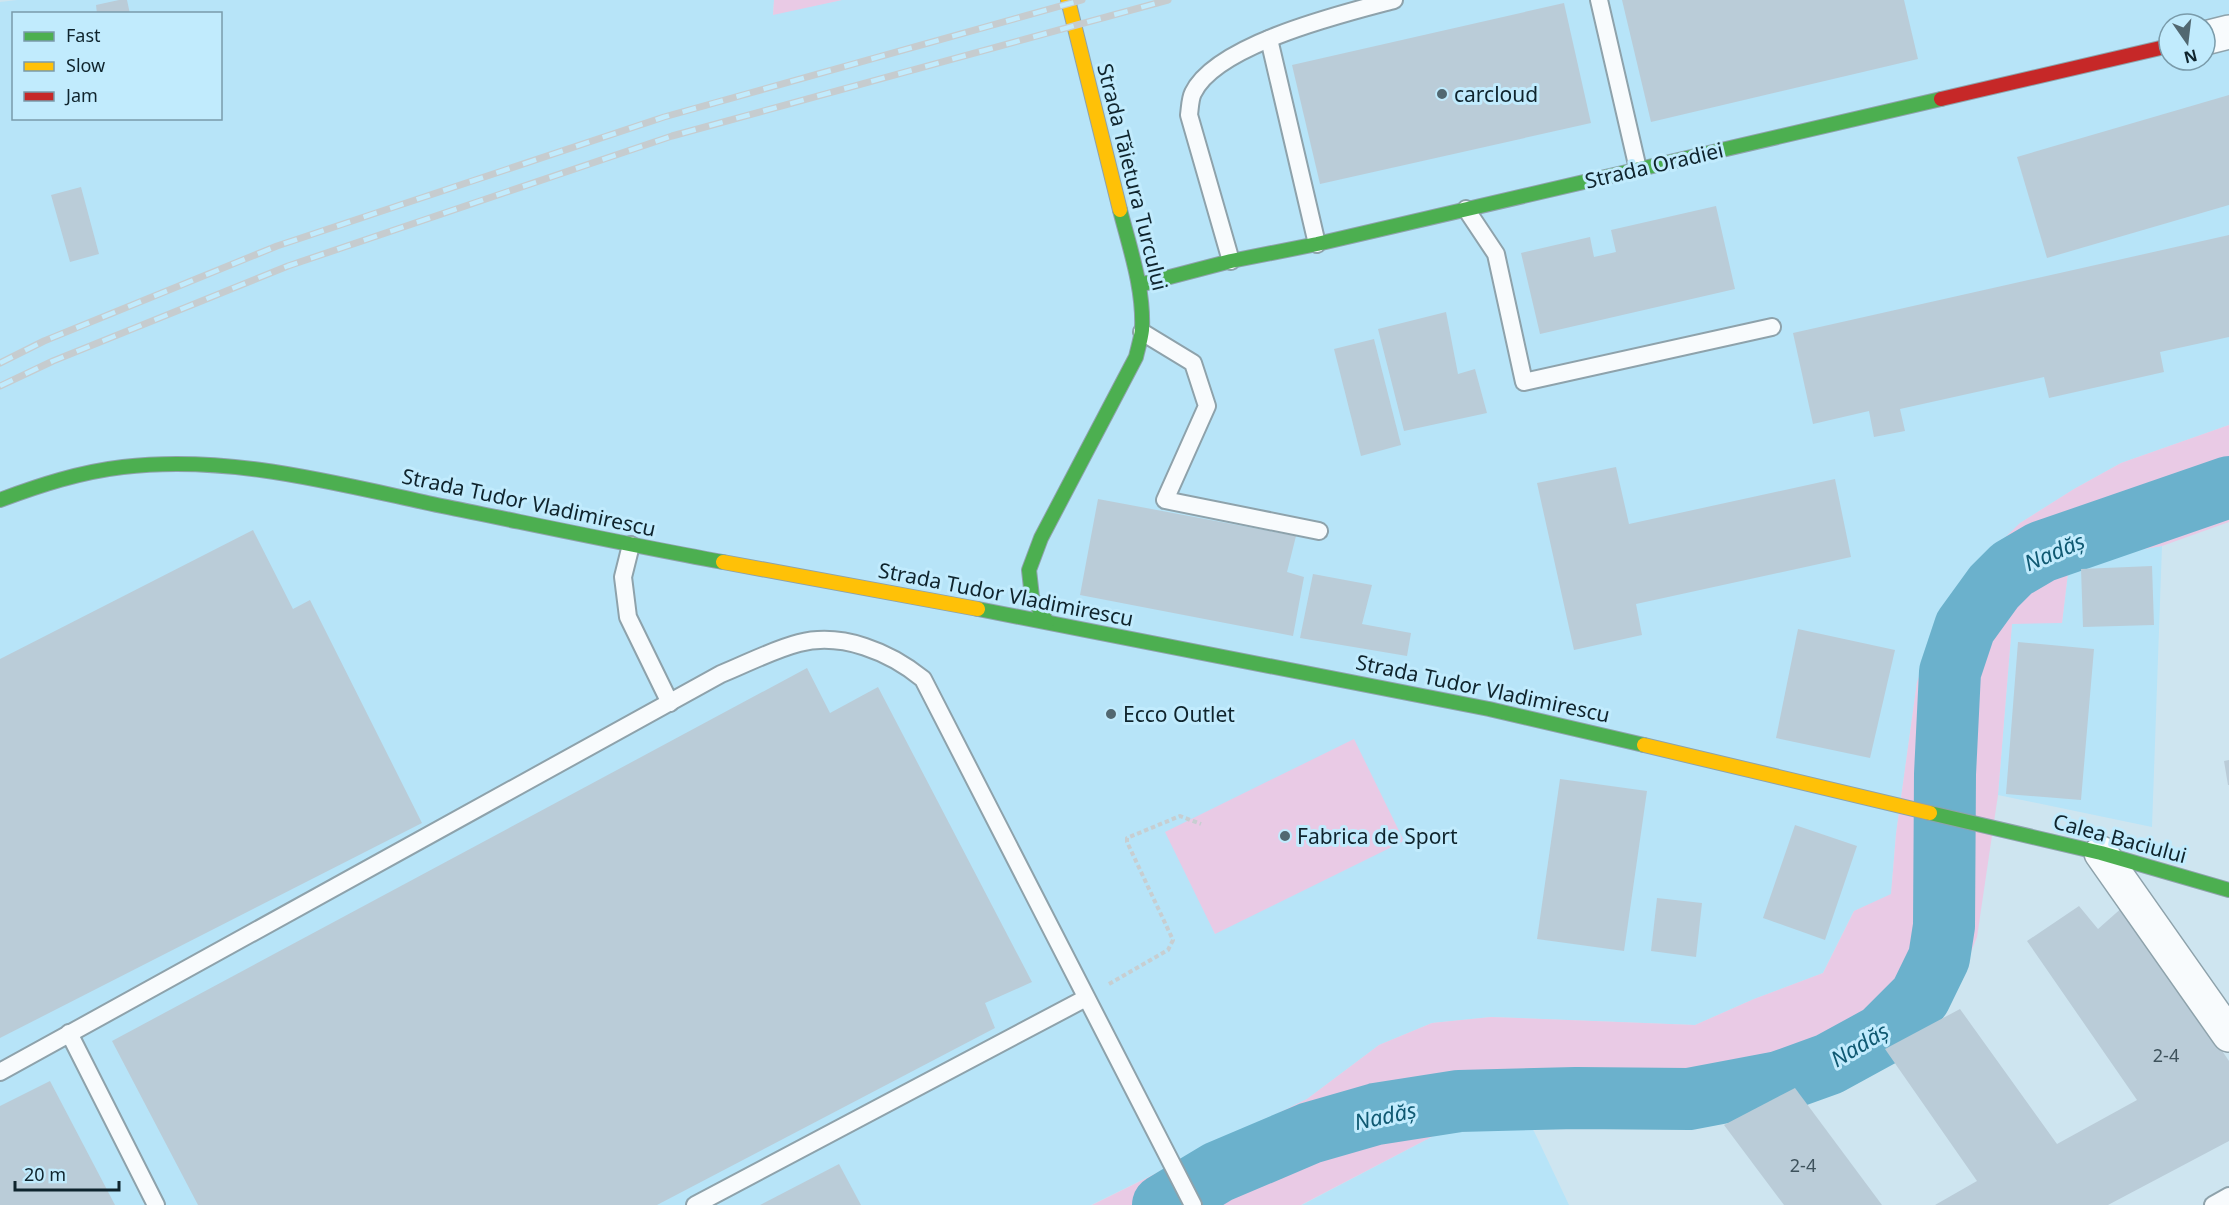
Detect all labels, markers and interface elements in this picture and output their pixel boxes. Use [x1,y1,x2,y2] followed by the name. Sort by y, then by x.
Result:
[12,12,222,120] legend
[2157,12,2217,72] north arrow
[66,23,101,47] text: Fast
[2182,44,2200,69] text: N
[66,53,105,77] text: Slow
[1091,61,1175,293] street label: Strada Tăietura Turcului
[1454,80,1538,108] place label: carcloud
[64,83,98,107] text: Jam
[1435,87,1449,101] marker: carcloud
[1582,135,1726,195] street label: Strada Oradiei
[399,461,659,543] street label: Strada Tudor Vladimirescu
[2019,525,2089,577] water label: Nadăș
[876,556,1136,632] street label: Strada Tudor Vladimirescu
[1353,647,1613,729] street label: Strada Tudor Vladimirescu
[1123,700,1235,728] place label: Ecco Outlet
[1104,707,1118,721] marker: Ecco Outlet
[2050,807,2190,869] street label: Calea Baciului
[1297,822,1458,850] place label: Fabrica de Sport
[1278,829,1292,843] marker: Fabrica de Sport
[1824,1015,1894,1073] water label: Nadăș
[2153,1043,2179,1067] house number: 2-4
[1351,1094,1419,1136] water label: Nadăș
[1790,1153,1816,1177] house number: 2-4
[15,1154,118,1192] scale bar
[24,1162,66,1186] text: 20 m

